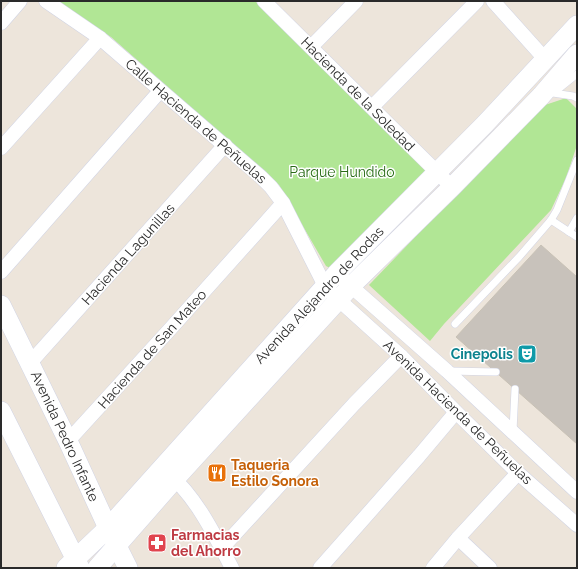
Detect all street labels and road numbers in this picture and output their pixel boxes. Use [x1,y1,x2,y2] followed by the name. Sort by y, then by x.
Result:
[298,34,418,154] street label: Hacienda de la Soledad
[122,55,270,187] street label: Calle Hacienda de Peñuelas
[78,200,178,308] street label: Hacienda Lagunillas
[251,223,387,367] street label: Avenida Alejandro de Rodas
[94,286,210,412] street label: Hacienda de San Mateo
[380,337,536,488] street label: Avenida Hacienda de Peñuelas
[28,368,102,504] street label: Avenida Pedro Infante

